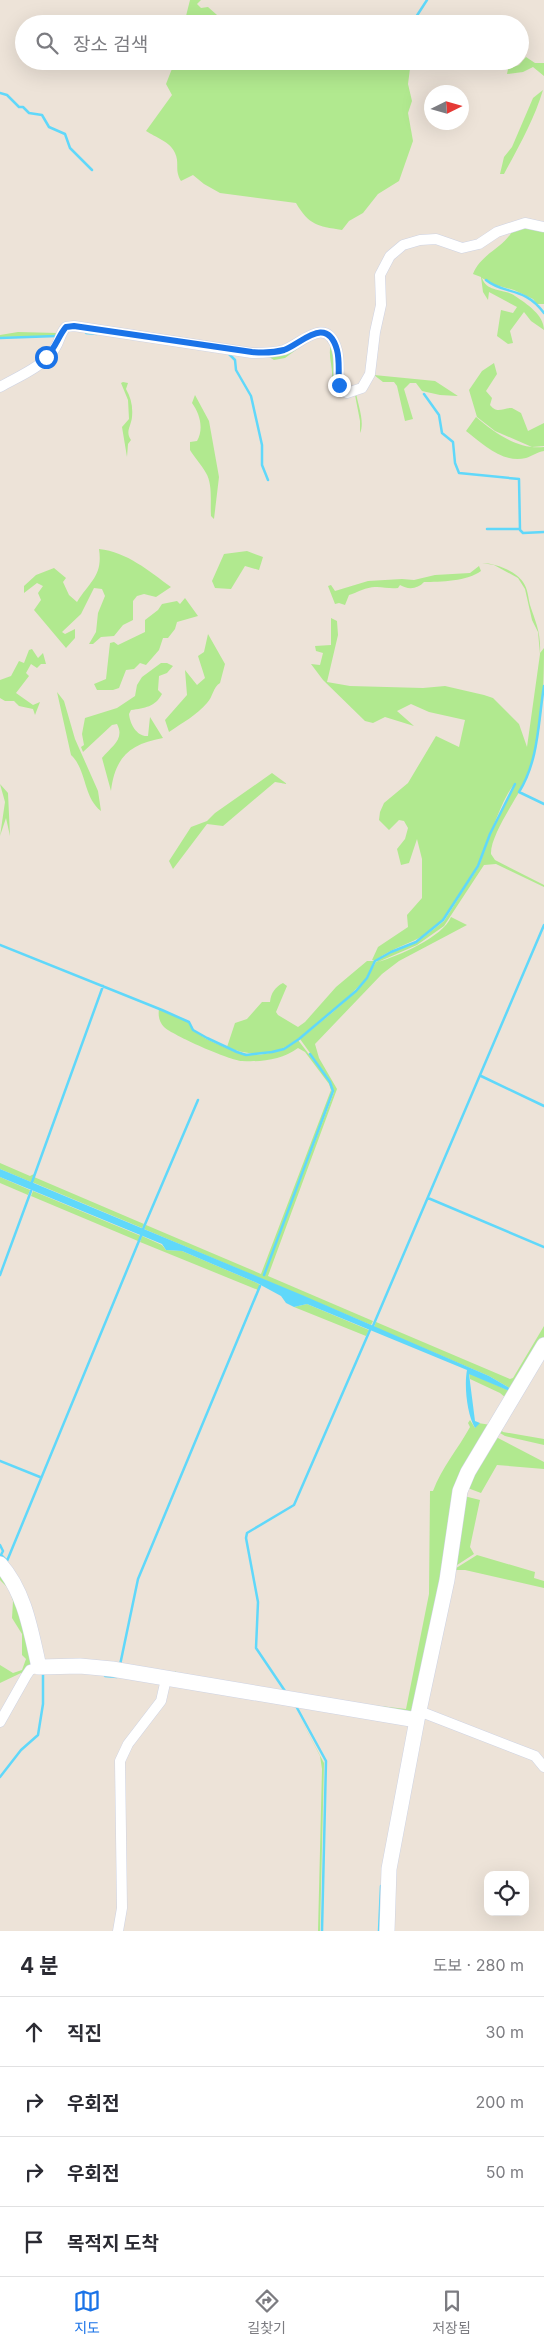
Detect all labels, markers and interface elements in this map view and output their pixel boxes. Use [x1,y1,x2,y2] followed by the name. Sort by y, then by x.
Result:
[15,15,529,70] search box
[33,29,61,57] icon: search
[73,33,148,56] text: 장소 검색
[424,85,469,130] north arrow
[35,346,58,369] route start
[328,374,351,397] route end
[484,1871,529,1916] map controls
[484,1871,529,1916] button: locate
[20,1953,59,1978] text: 4 분
[433,1955,524,1975] text: 도보 · 280 m
[20,2018,48,2046] icon: ahead
[67,2022,102,2045] text: 직진
[486,2022,524,2042] text: 30 m
[20,2088,48,2116] icon: right
[67,2092,119,2115] text: 우회전
[476,2092,524,2112] text: 200 m
[20,2158,48,2186] icon: right
[67,2162,119,2185] text: 우회전
[486,2162,524,2182] text: 50 m
[20,2228,48,2256] icon: arrive
[67,2232,159,2255] text: 목적지 도착
[73,2287,101,2337] tab: 지도
[247,2287,286,2337] tab: 길찾기
[432,2287,471,2337] tab: 저장됨

